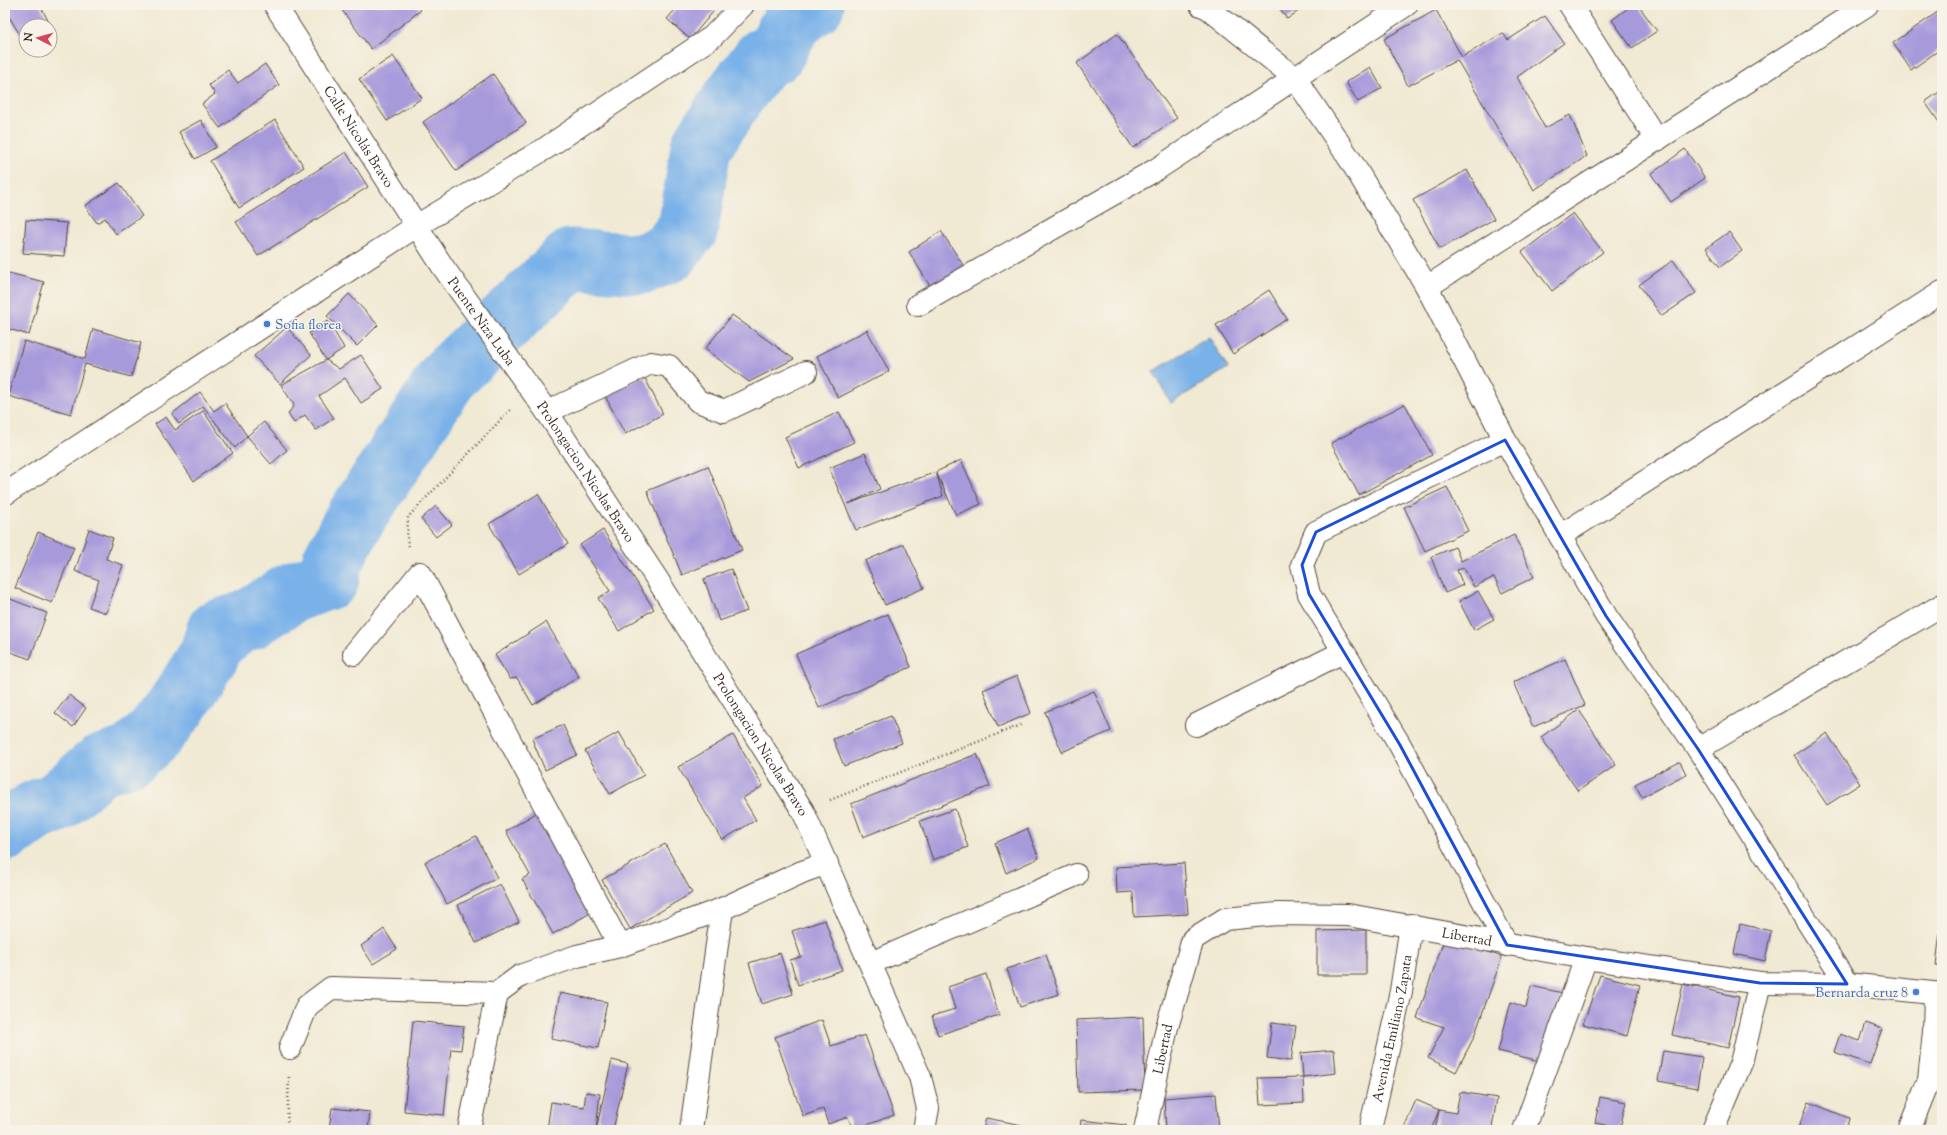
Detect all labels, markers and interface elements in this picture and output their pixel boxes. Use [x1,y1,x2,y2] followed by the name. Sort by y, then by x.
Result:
[18,18,58,58] north arrow
[21,32,37,43] text: N
[317,83,398,193] street label: Calle Nicolás Bravo
[442,274,519,371] street label: Puente Niza Luba
[275,316,342,336] place label: Sofia florea
[262,319,272,329] marker: Sofia florea
[531,398,639,547] street label: Prolongacion Nicolas Bravo
[707,670,812,821] street label: Prolongacion Nicolas Bravo
[1440,924,1493,953] street label: Libertad
[1368,953,1418,1105] street label: Avenida Emiliano Zapata
[1815,984,1908,1004] place label: Bernarda cruz 8
[1911,987,1921,997] marker: Bernarda cruz 8
[1149,1022,1179,1076] street label: Libertad

